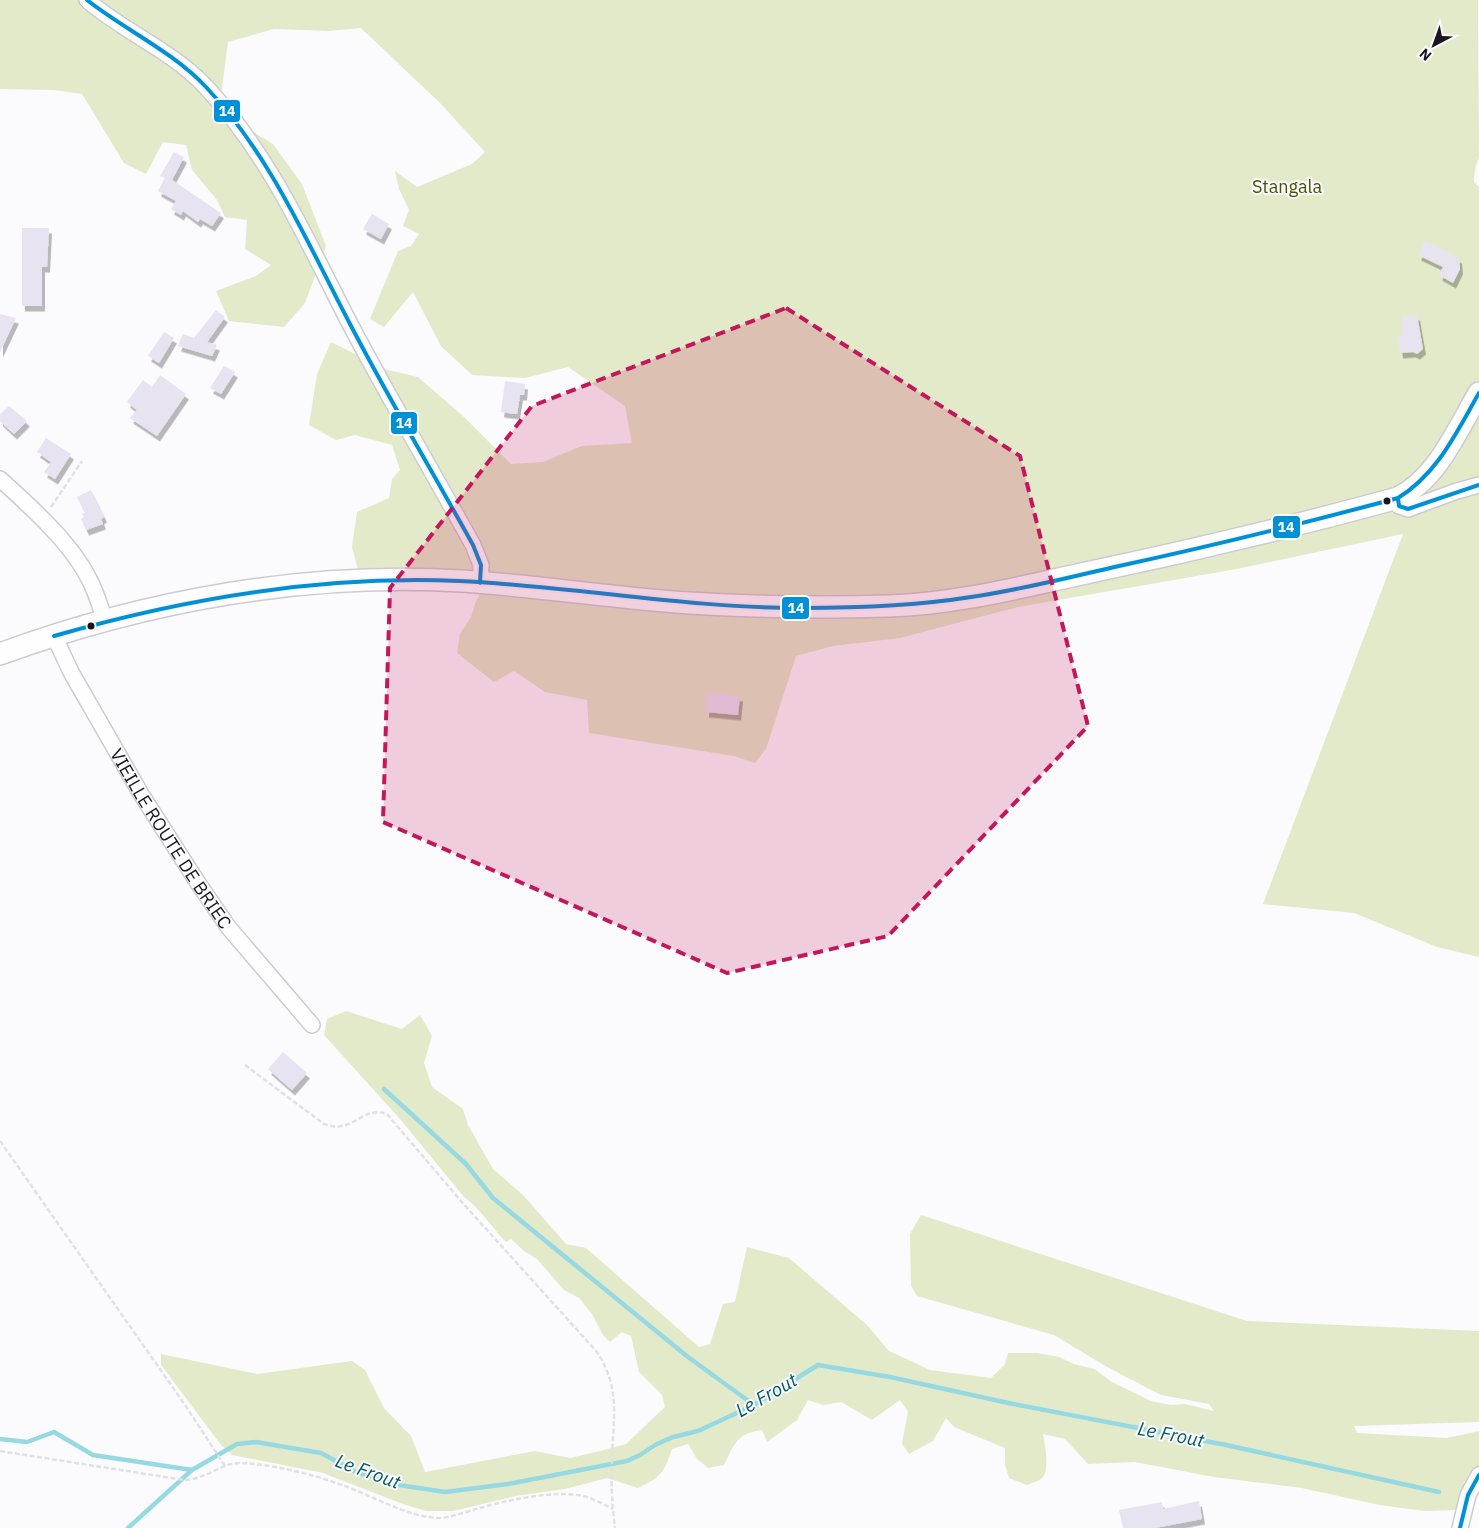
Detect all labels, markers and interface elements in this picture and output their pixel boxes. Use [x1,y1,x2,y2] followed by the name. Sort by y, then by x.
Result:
[1409,20,1459,70] north arrow
[1416,45,1435,65] text: N
[213,99,241,123] line badge: 14
[219,102,235,120] text: 14
[1252,175,1322,198] park label: Stangala
[390,411,418,435] line badge: 14
[396,414,412,432] text: 14
[1382,496,1392,506] unlabelled marker
[1272,515,1301,539] line badge: 14
[1278,518,1294,536] text: 14
[781,596,810,620] line badge: 14
[788,599,804,617] text: 14
[86,621,96,631] unlabelled marker
[106,744,237,933] street label: VIEILLE ROUTE DE BRIEC
[731,1367,802,1422] water label: Le Frout
[1136,1416,1207,1452] water label: Le Frout
[332,1448,404,1494] water label: Le Frout

